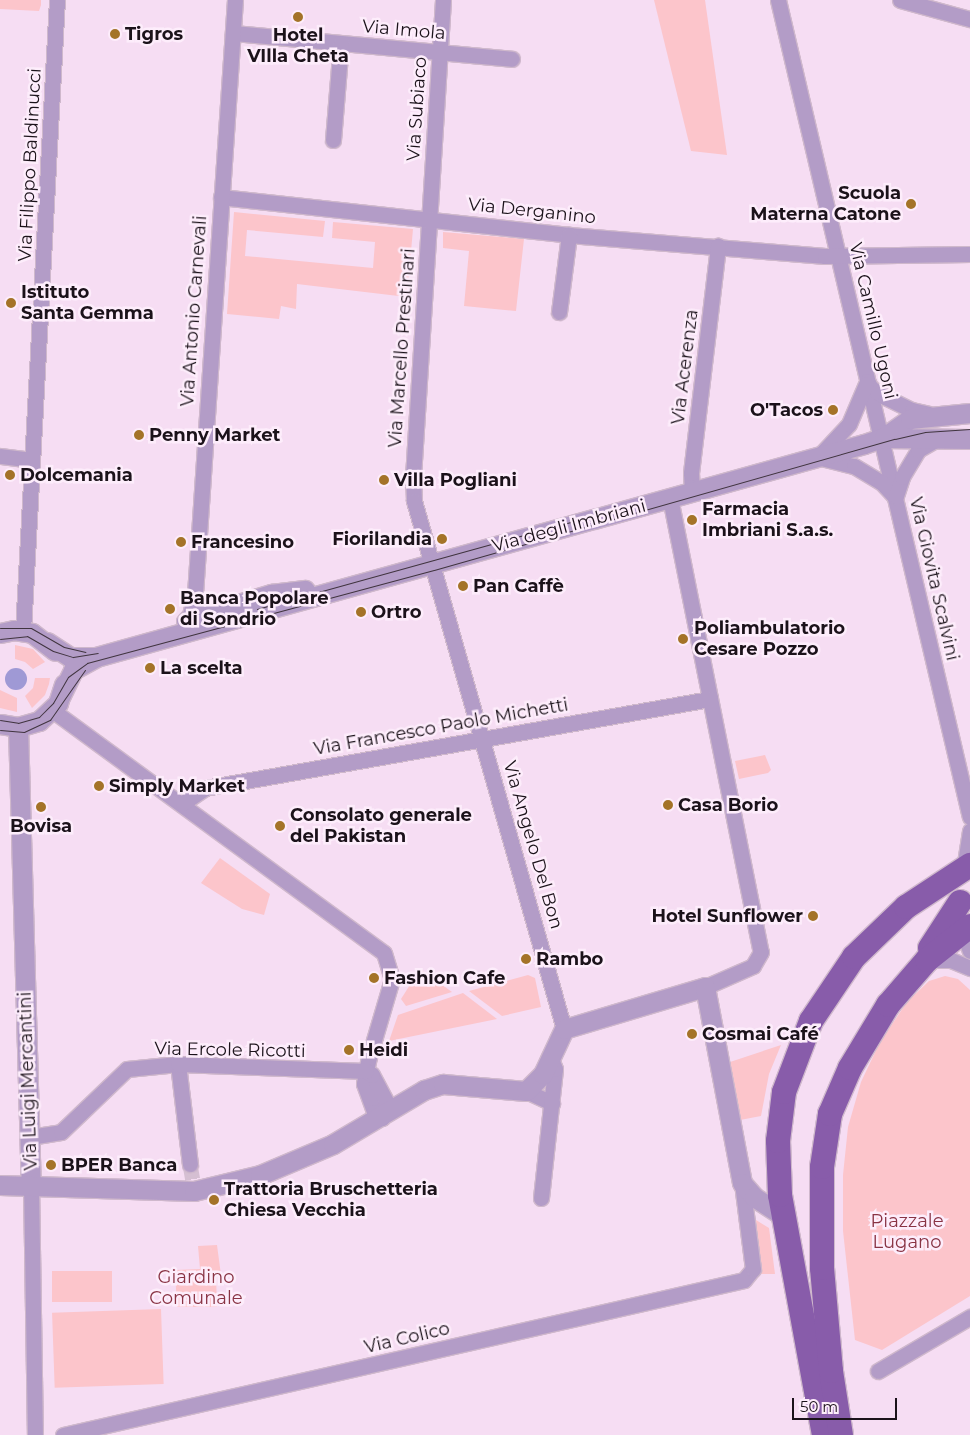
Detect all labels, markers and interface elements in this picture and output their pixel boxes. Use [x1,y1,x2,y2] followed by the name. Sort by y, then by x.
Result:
[292,11,304,23] marker: Hotel VIlla Cheta
[361,16,447,44] street label: Via Imola
[125,23,183,45] place label: Tigros
[247,25,349,68] place label: Hotel VIlla Cheta
[109,28,121,40] marker: Tigros
[403,56,431,162] street label: Via Subiaco
[14,68,46,262] street label: Via Filippo Baldinucci
[750,183,901,225] place label: Scuola Materna Catone
[467,194,597,228] street label: Via Derganino
[905,198,917,210] marker: Scuola Materna Catone
[177,215,211,407] street label: Via Antonio Carnevali
[844,241,902,401] street label: Via Camillo Ugoni
[384,248,420,448] street label: Via Marcello Prestinari
[21,282,154,324] place label: Istituto Santa Gemma
[5,297,17,309] marker: Istituto Santa Gemma
[667,308,703,426] street label: Via Acerenza
[750,399,823,421] place label: O'Tacos
[827,404,839,416] marker: O'Tacos
[149,424,280,446] place label: Penny Market
[133,429,145,441] marker: Penny Market
[20,464,133,486] place label: Dolcemania
[4,469,16,481] marker: Dolcemania
[394,469,517,491] place label: Villa Pogliani
[378,474,390,486] marker: Villa Pogliani
[490,495,648,557] street label: Via degli Imbriani
[905,495,963,663] street label: Via Giovita Scalvini
[702,499,833,542] place label: Farmacia Imbriani S.a.s.
[686,514,698,526] marker: Farmacia Imbriani S.a.s.
[332,528,432,550] place label: Fiorilandia
[191,531,294,553] place label: Francesino
[436,533,448,545] marker: Fiorilandia
[175,536,187,548] marker: Francesino
[473,575,564,597] place label: Pan Caffè
[457,580,469,592] marker: Pan Caffè
[180,588,329,630] place label: Banca Popolare di Sondrio
[371,601,421,623] place label: Ortro
[164,603,176,615] marker: Banca Popolare di Sondrio
[355,606,367,618] marker: Ortro
[694,618,845,660] place label: Poliambulatorio Cesare Pozzo
[676,632,690,646] marker: Poliambulatorio Cesare Pozzo
[160,657,243,679] place label: La scelta
[144,662,156,674] marker: La scelta
[312,694,570,760] street label: Via Francesco Paolo Michetti
[499,758,567,932] street label: Via Angelo Del Bon
[109,775,245,797] place label: Simply Market
[93,780,105,792] marker: Simply Market
[678,794,778,816] place label: Casa Borio
[662,799,674,811] marker: Casa Borio
[35,801,47,813] marker: Bovisa
[290,805,472,848] place label: Consolato generale del Pakistan
[10,815,72,837] place label: Bovisa
[274,820,286,832] marker: Consolato generale del Pakistan
[651,905,803,927] place label: Hotel Sunflower
[807,910,819,922] marker: Hotel Sunflower
[536,948,603,970] place label: Rambo
[520,953,532,965] marker: Rambo
[384,967,505,989] place label: Fashion Cafe
[368,972,380,984] marker: Fashion Cafe
[14,991,42,1171] street label: Via Luigi Mercantini
[702,1023,819,1045] place label: Cosmai Café
[686,1028,698,1040] marker: Cosmai Café
[154,1038,306,1062] street label: Via Ercole Ricotti
[359,1039,408,1061] place label: Heidi
[343,1044,355,1056] marker: Heidi
[61,1154,177,1176] place label: BPER Banca
[45,1159,57,1171] marker: BPER Banca
[224,1179,438,1222] place label: Trattoria Bruschetteria Chiesa Vecchia
[208,1194,220,1206] marker: Trattoria Bruschetteria Chiesa Vecchia
[870,1211,944,1254] park label: Piazzale Lugano
[149,1267,243,1310] park label: Giardino Comunale
[362,1318,452,1358] street label: Via Colico
[795,1388,900,1420] scale bar
[800,1397,838,1416] text: 50 m

